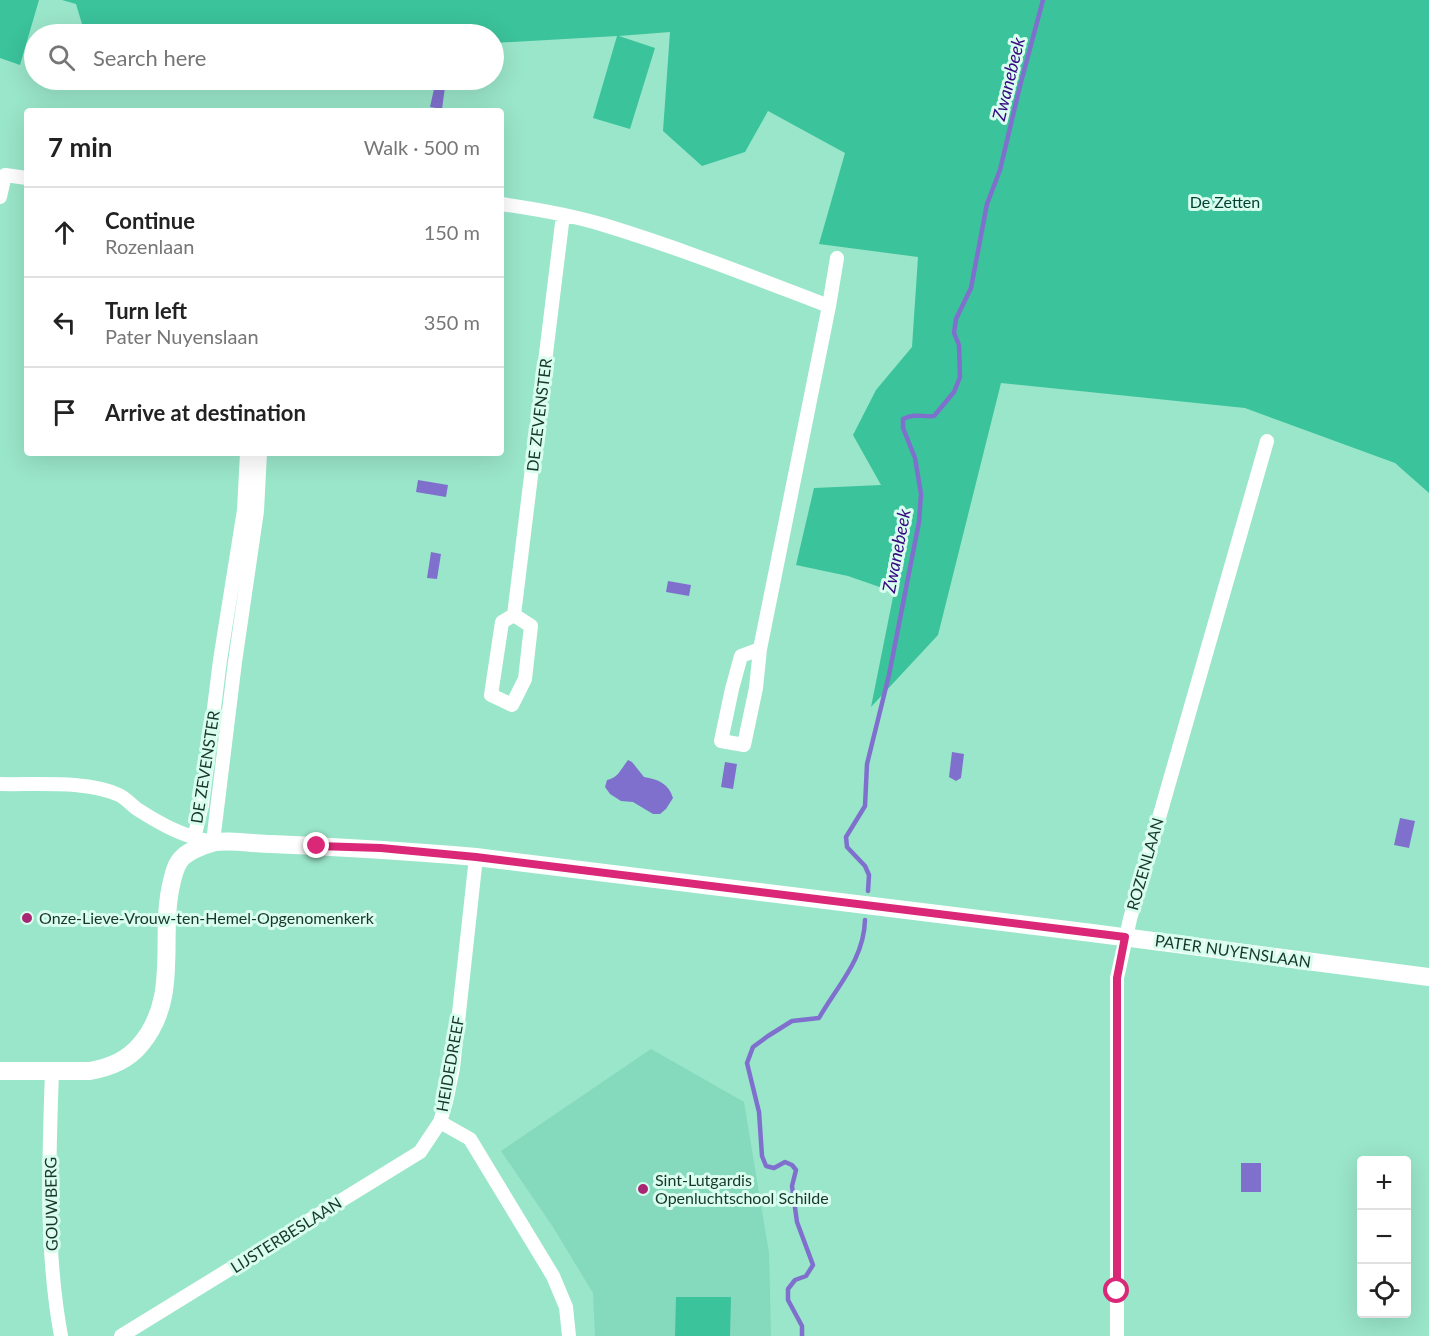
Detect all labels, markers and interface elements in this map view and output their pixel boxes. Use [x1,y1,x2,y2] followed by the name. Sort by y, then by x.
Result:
[24,24,504,90] search box
[987,34,1029,124] water label: Zwanebeek
[45,41,78,74] icon: search
[93,44,206,71] text: Search here
[48,131,112,163] text: 7 min
[364,135,480,159] text: Walk · 500 m
[1190,192,1260,211] park label: De Zetten
[105,207,195,234] text: Continue
[48,216,81,249] icon: ahead
[424,220,480,244] text: 150 m
[105,234,194,258] text: Rozenlaan
[105,297,187,324] text: Turn left
[48,306,81,339] icon: left
[424,310,480,334] text: 350 m
[105,324,259,348] text: Pater Nuyenslaan
[522,357,555,473] street label: DE ZEVENSTER
[48,396,81,429] icon: arrive
[105,399,306,426] text: Arrive at destination
[877,507,915,596] water label: Zwanebeek
[186,709,223,825] street label: DE ZEVENSTER
[1122,815,1167,912] street label: ROZENLAAN
[303,832,329,858] route end
[39,908,375,927] place label: Onze-Lieve-Vrouw-ten-Hemel-Opgenomenkerk
[20,911,34,925] marker: Onze-Lieve-Vrouw-ten-Hemel-Opgenomenkerk
[1154,930,1312,971] street label: PATER NUYENSLAAN
[432,1014,467,1113] street label: HEIDEDREEF
[1357,1156,1411,1318] map controls
[1357,1156,1411,1210] button: +
[40,1157,61,1251] street label: GOUWBERG
[655,1170,829,1207] place label: Sint-Lutgardis Openluchtschool Schilde
[636,1182,650,1196] marker: Sint-Lutgardis Openluchtschool Schilde
[227,1193,345,1276] street label: LIJSTERBESLAAN
[1357,1210,1411,1264] button: −
[1357,1264,1411,1318] button: locate
[1103,1277,1129,1303] route start

